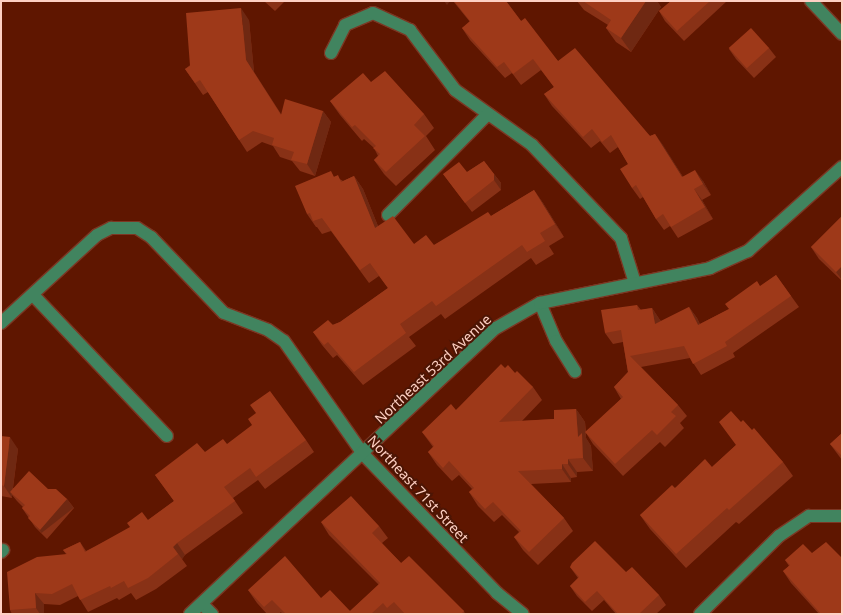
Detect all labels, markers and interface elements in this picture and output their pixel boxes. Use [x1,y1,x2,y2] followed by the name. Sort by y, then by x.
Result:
[371,311,495,427] street label: Northeast 53rd Avenue
[364,432,472,546] street label: Northeast 71st Street

